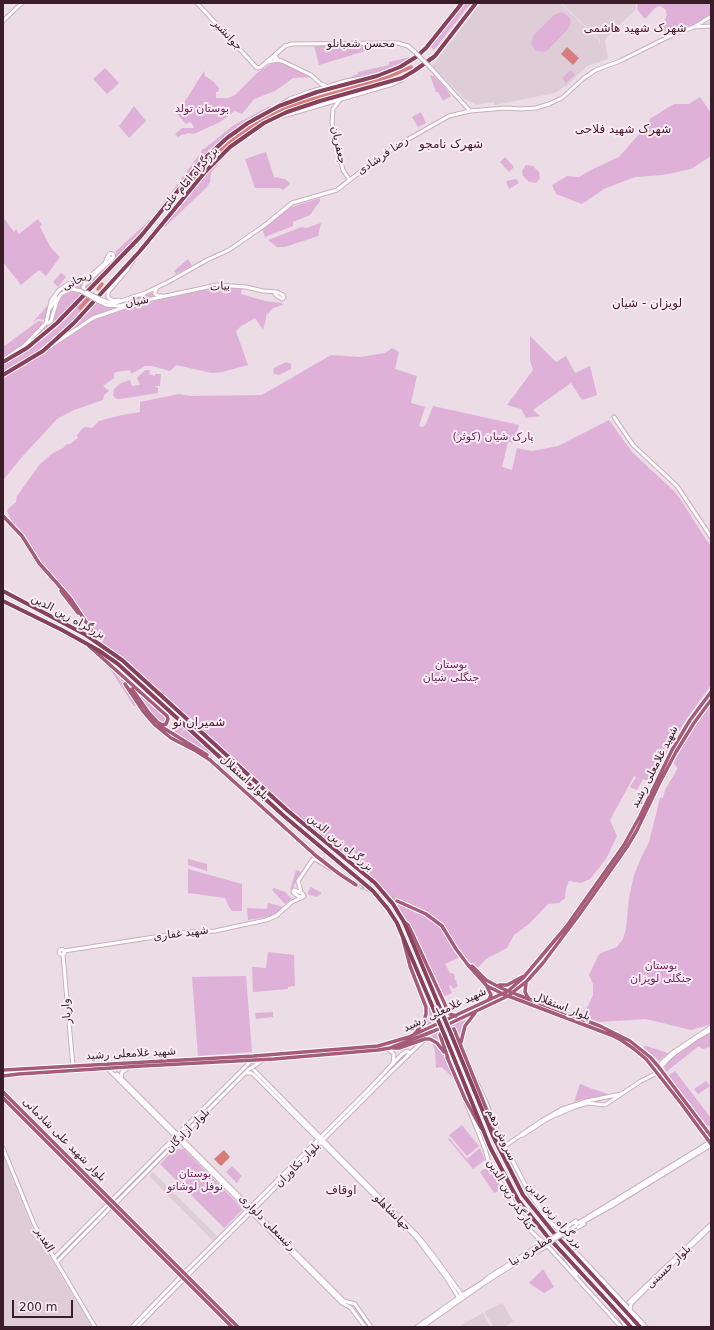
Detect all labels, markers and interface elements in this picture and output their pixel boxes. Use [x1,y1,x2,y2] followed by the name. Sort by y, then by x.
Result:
[209,17,245,53] street label: جوانشیر
[583,22,687,36] district label: شهرک شهید هاشمی
[327,37,395,51] street label: محسن شعبانلو
[175,102,229,116] park label: بوستان تولد
[575,123,671,137] district label: شهرک شهید فلاحی
[328,125,348,165] street label: جعفریان
[355,134,411,178] street label: رضا فرشادی
[419,138,483,152] district label: شهرک نامجو
[159,144,221,214] street label: بزرگراه امام علی
[60,268,94,294] street label: ریحانی
[210,280,230,294] street label: بیات
[124,293,150,311] street label: شیان
[612,297,682,311] district label: لویزان - شیان
[452,430,534,444] park label: پارک شیان (کوثر)
[29,592,107,642] street label: بزرگراه زین الدین
[423,658,479,684] park label: بوستان جنگلی شیان
[173,716,225,730] district label: شمیران نو
[629,724,681,810] street label: شهید غلامعلی رشید
[217,753,271,803] street label: بلوار استقلال
[304,812,376,874] street label: بزرگراه زین الدین
[153,924,209,944] street label: شهید غفاری
[630,959,692,985] park label: بوستان جنگلی لویزان
[401,985,489,1035] street label: شهید غلامعلی رشید
[532,990,592,1024] street label: بلوار استقلال
[59,998,75,1024] street label: وارباز
[86,1045,176,1063] street label: شهید غلامعلی رشید
[19,1095,109,1185] street label: بلوار شهید علی شادمانی
[163,1106,213,1156] street label: بلوار آزادگان
[484,1107,518,1163] street label: سروش دهم
[273,1140,323,1190] street label: بلوار تکاوران
[484,1157,536,1233] street label: کنارگذر زین الدین
[167,1167,223,1193] park label: بوستان نوفل لوشاتو
[523,1180,585,1252] street label: بزرگراه زین الدین
[326,1184,356,1198] district label: اوقاف
[236,1192,298,1254] street label: رئیسعلی دلواری
[371,1192,413,1234] street label: جهانشاهلو
[31,1225,57,1255] street label: الغدیر
[507,1233,555,1269] street label: مظفری نیا
[644,1243,694,1291] street label: بلوار حسینی
[14,1292,75,1318] scale bar
[19,1300,57,1314] text: 200 m

